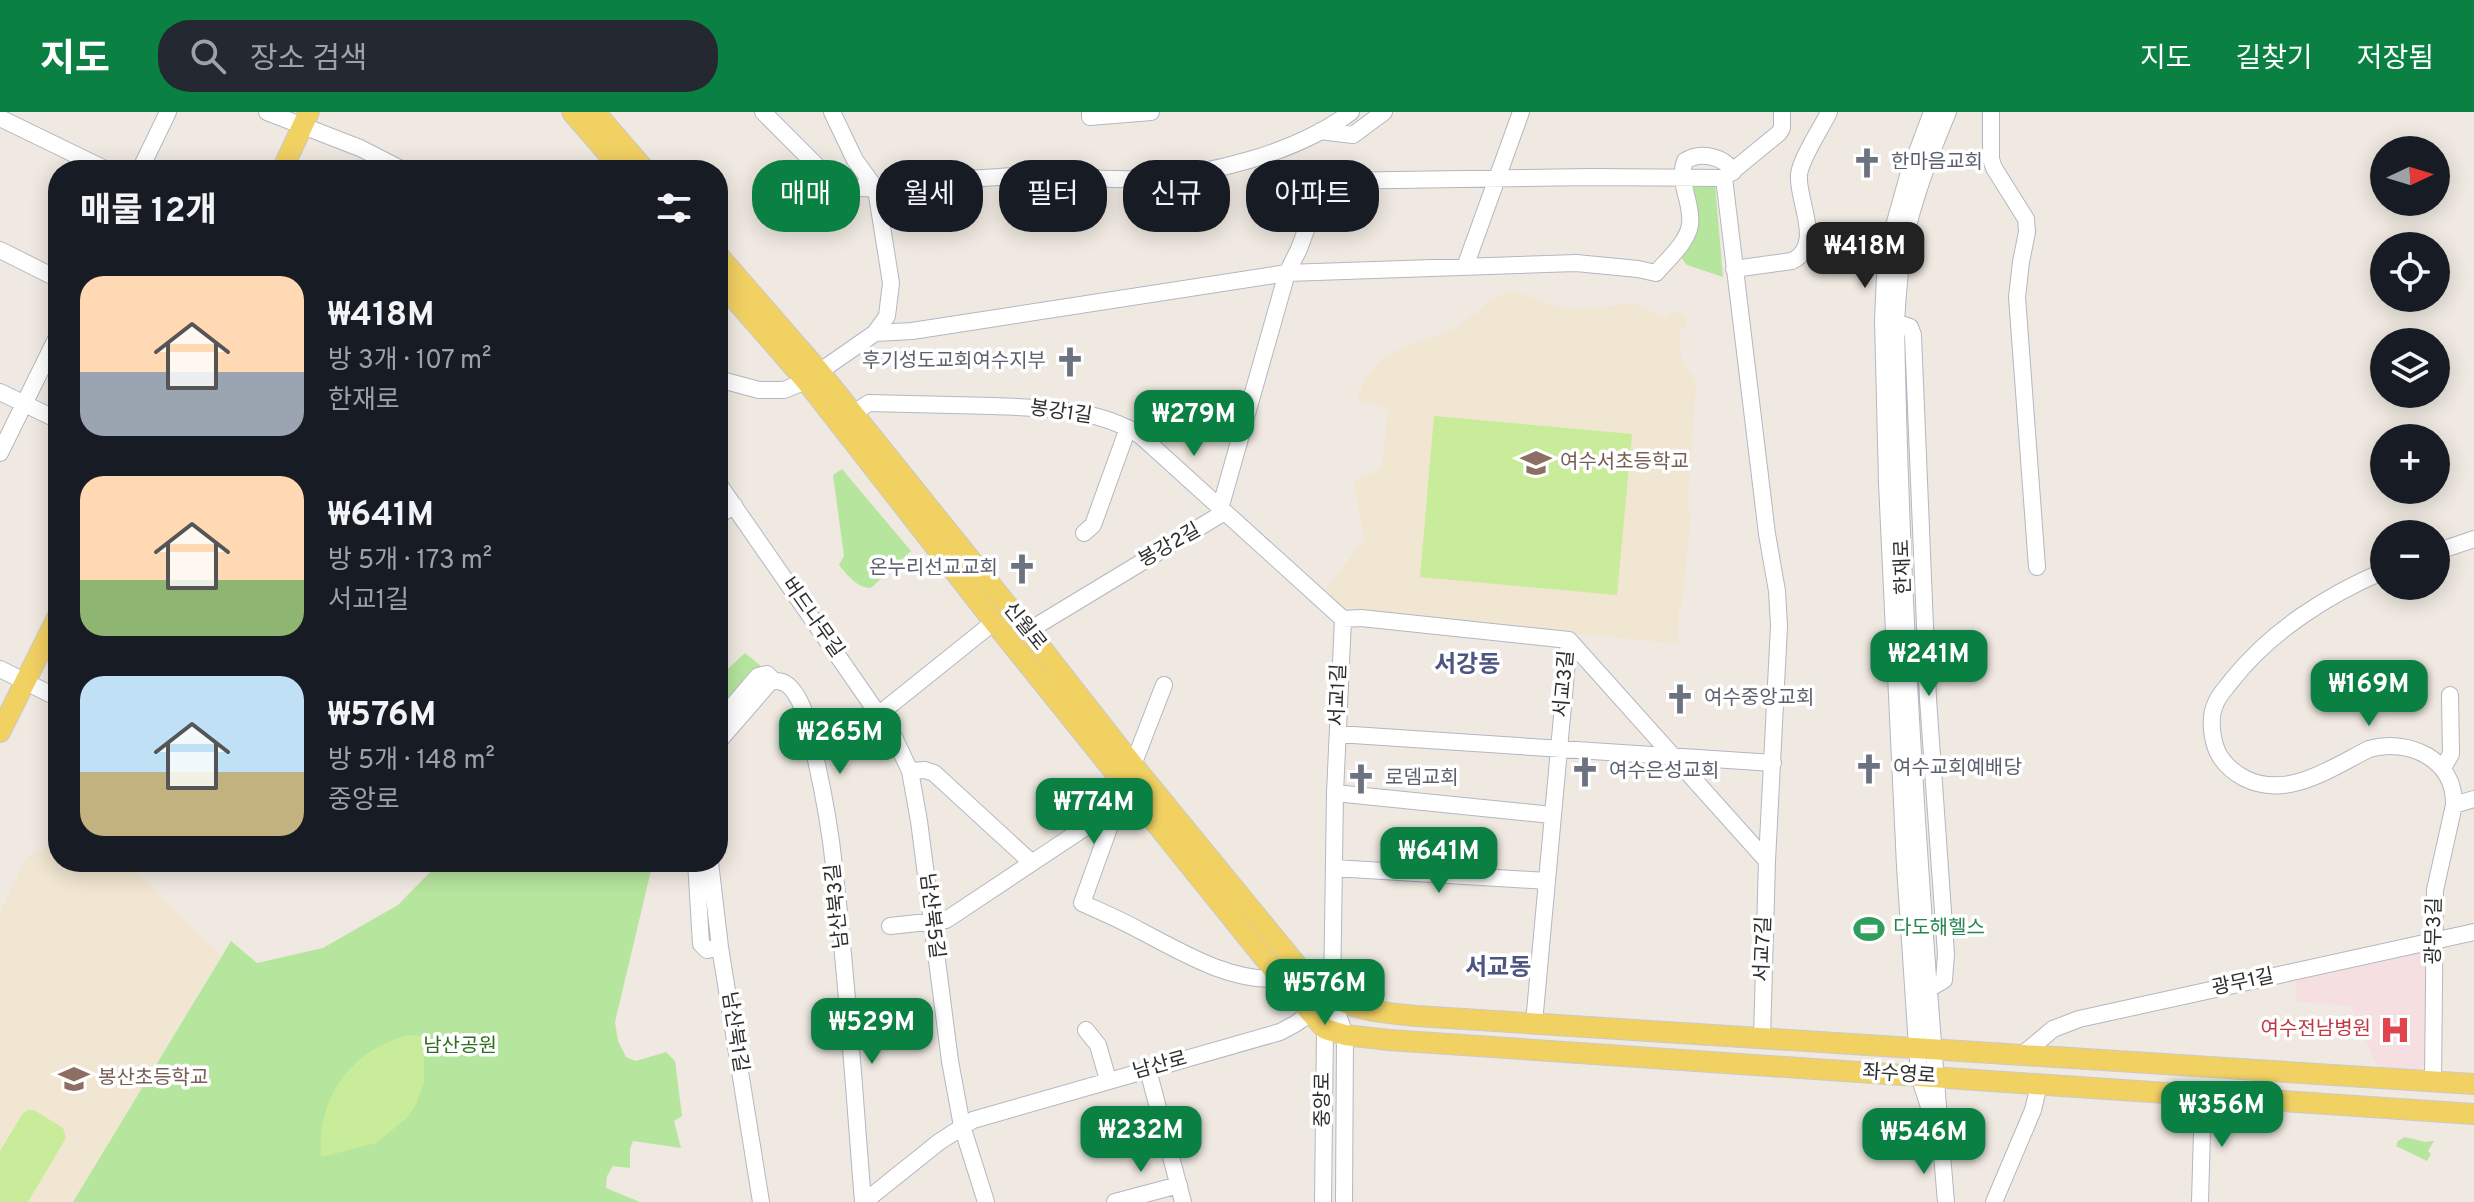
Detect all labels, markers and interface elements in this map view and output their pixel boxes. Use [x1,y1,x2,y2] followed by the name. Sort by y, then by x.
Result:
[158,20,718,92] search box
[186,34,230,78] icon: search
[40,37,110,86] text: 지도
[250,42,367,79] text: 장소 검색
[2140,42,2191,78] text: 지도
[2235,42,2313,78] text: 길찾기
[2357,42,2434,78] text: 저장됨
[2370,136,2450,216] north arrow
[2370,136,2450,600] map controls
[1850,146,1884,180] church icon: 한마음교회
[1891,150,1983,176] place label: 한마음교회
[752,160,860,232] chip: 매매
[876,160,983,232] chip: 월세
[999,160,1107,232] chip: 필터
[1123,160,1230,232] chip: 신규
[1246,160,1379,232] chip: 아파트
[652,186,696,230] icon: filters
[80,191,217,234] text: 매물 12개
[1809,222,1921,290] pin: ₩418M
[1824,231,1906,264] text: ₩418M
[2370,232,2450,312] button: locate
[328,295,435,338] text: ₩418M
[144,308,240,404] icon: home
[2370,328,2450,408] button: layers
[328,345,491,378] text: 방 3개 · 107 m²
[1053,345,1087,379] church icon: 후기성도교회여수지부
[862,349,1046,375] place label: 후기성도교회여수지부
[328,385,400,418] text: 한재로
[1138,390,1250,458] pin: ₩279M
[1028,396,1094,430] street label: 봉강1길
[1152,399,1236,432] text: ₩279M
[2370,424,2450,504] button: +
[1519,446,1553,480] school or university icon: 여수서초등학교
[1560,450,1689,476] place label: 여수서초등학교
[328,495,434,538] text: ₩641M
[144,508,240,604] icon: home
[1134,518,1206,574] street label: 봉강2길
[2370,520,2450,600] button: −
[1890,539,1918,595] street label: 한재로
[328,545,492,578] text: 방 5개 · 173 m²
[1005,552,1039,586] church icon: 온누리선교교회
[869,556,998,582] place label: 온누리선교교회
[775,573,849,663] street label: 버드나무길
[328,585,409,618] text: 서교1길
[997,597,1051,657] street label: 신월로
[1873,630,1985,698] pin: ₩241M
[1888,639,1970,672] text: ₩241M
[1549,649,1581,719] street label: 서교3길
[1434,651,1500,681] district label: 서강동
[2313,660,2425,728] pin: ₩169M
[1325,663,1353,727] street label: 서교1길
[2329,669,2409,702] text: ₩169M
[1663,682,1697,716] church icon: 여수중앙교회
[1704,686,1814,712] place label: 여수중앙교회
[328,695,436,738] text: ₩576M
[144,708,240,804] icon: home
[784,708,896,776] pin: ₩265M
[797,717,883,750] text: ₩265M
[328,745,495,778] text: 방 5개 · 148 m²
[1852,752,1886,786] church icon: 여수교회예배당
[1568,755,1602,789] church icon: 여수은성교회
[1893,756,2022,782] place label: 여수교회예배당
[1609,759,1719,785] place label: 여수은성교회
[1344,762,1378,796] church icon: 로뎀교회
[1385,766,1459,792] place label: 로뎀교회
[1038,778,1150,846] pin: ₩774M
[328,785,400,818] text: 중앙로
[1054,787,1134,820] text: ₩774M
[1383,827,1495,895] pin: ₩641M
[1398,836,1480,869] text: ₩641M
[821,862,855,950] street label: 남산북3길
[913,872,949,960] street label: 남산북5길
[2421,897,2449,965] street label: 광무3길
[1852,912,1886,946] sports icon: 다도해헬스
[1750,916,1778,982] street label: 서교7길
[1893,916,1985,942] place label: 다도해헬스
[1465,954,1531,984] district label: 서교동
[1269,959,1381,1027] pin: ₩576M
[2210,964,2276,1002] street label: 광무1길
[1284,968,1366,1001] text: ₩576M
[715,990,753,1074] street label: 남산북1길
[816,998,928,1066] pin: ₩529M
[829,1007,915,1040] text: ₩529M
[2378,1013,2412,1047] hospital icon: 여수전남병원
[2261,1017,2371,1043] place label: 여수전남병원
[423,1034,497,1060] park label: 남산공원
[1130,1046,1190,1086] street label: 남산로
[1861,1059,1937,1091] street label: 좌수영로
[57,1062,91,1096] school or university icon: 봉산초등학교
[98,1066,208,1092] place label: 봉산초등학교
[1311,1072,1337,1128] street label: 중앙로
[2166,1081,2278,1149] pin: ₩356M
[2179,1090,2265,1123] text: ₩356M
[1085,1106,1197,1174] pin: ₩232M
[1868,1108,1980,1176] pin: ₩546M
[1099,1115,1184,1148] text: ₩232M
[1880,1117,1968,1150] text: ₩546M

